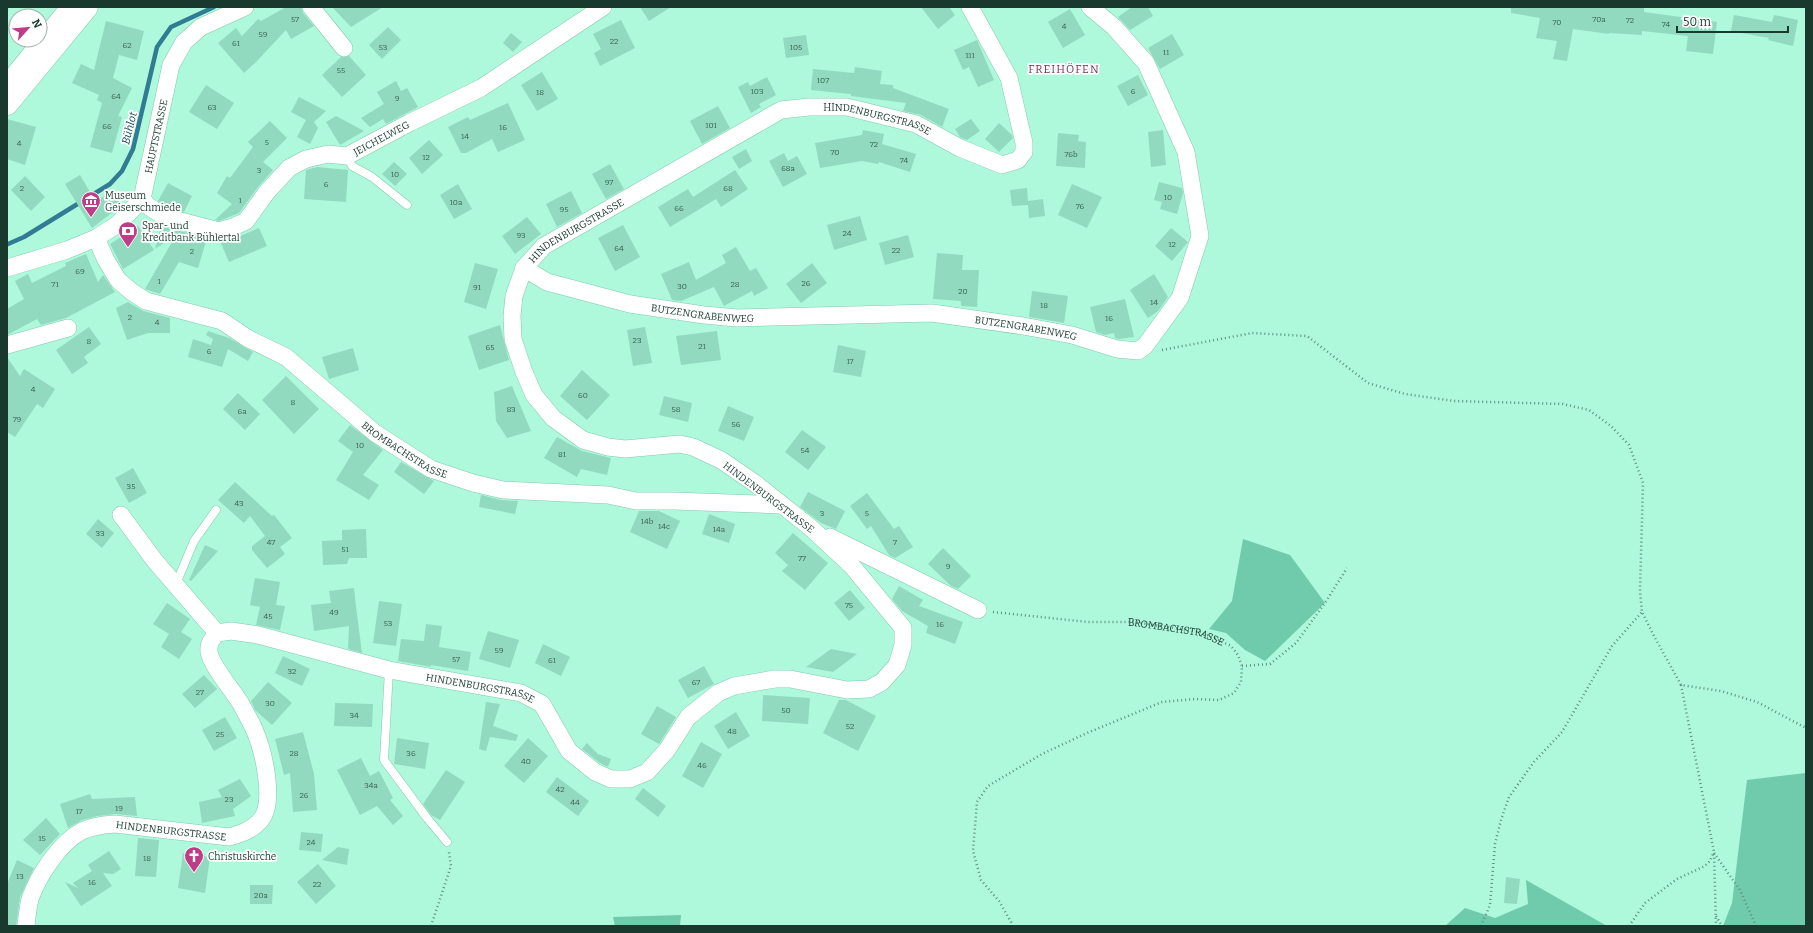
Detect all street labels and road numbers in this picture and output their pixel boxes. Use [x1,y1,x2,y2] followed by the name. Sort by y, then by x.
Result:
[143,98,170,175] street label: HAUPTSTRASSE
[823,102,933,138] street label: HINDENBURGSTRASSE
[351,119,412,159] street label: JEICHELWEG
[527,197,626,266] street label: HINDENBURGSTRASSE
[650,302,755,325] street label: BUTZENGRABENWEG
[974,314,1079,343] street label: BUTZENGRABENWEG
[359,419,449,481] street label: BROMBACHSTRASSE
[720,460,816,536] street label: HINDENBURGSTRASSE
[1128,617,1226,649] street label: BROMBACHSTRASSE
[425,672,536,706] street label: HINDENBURGSTRASSE
[115,819,227,844] street label: HINDENBURGSTRASSE

